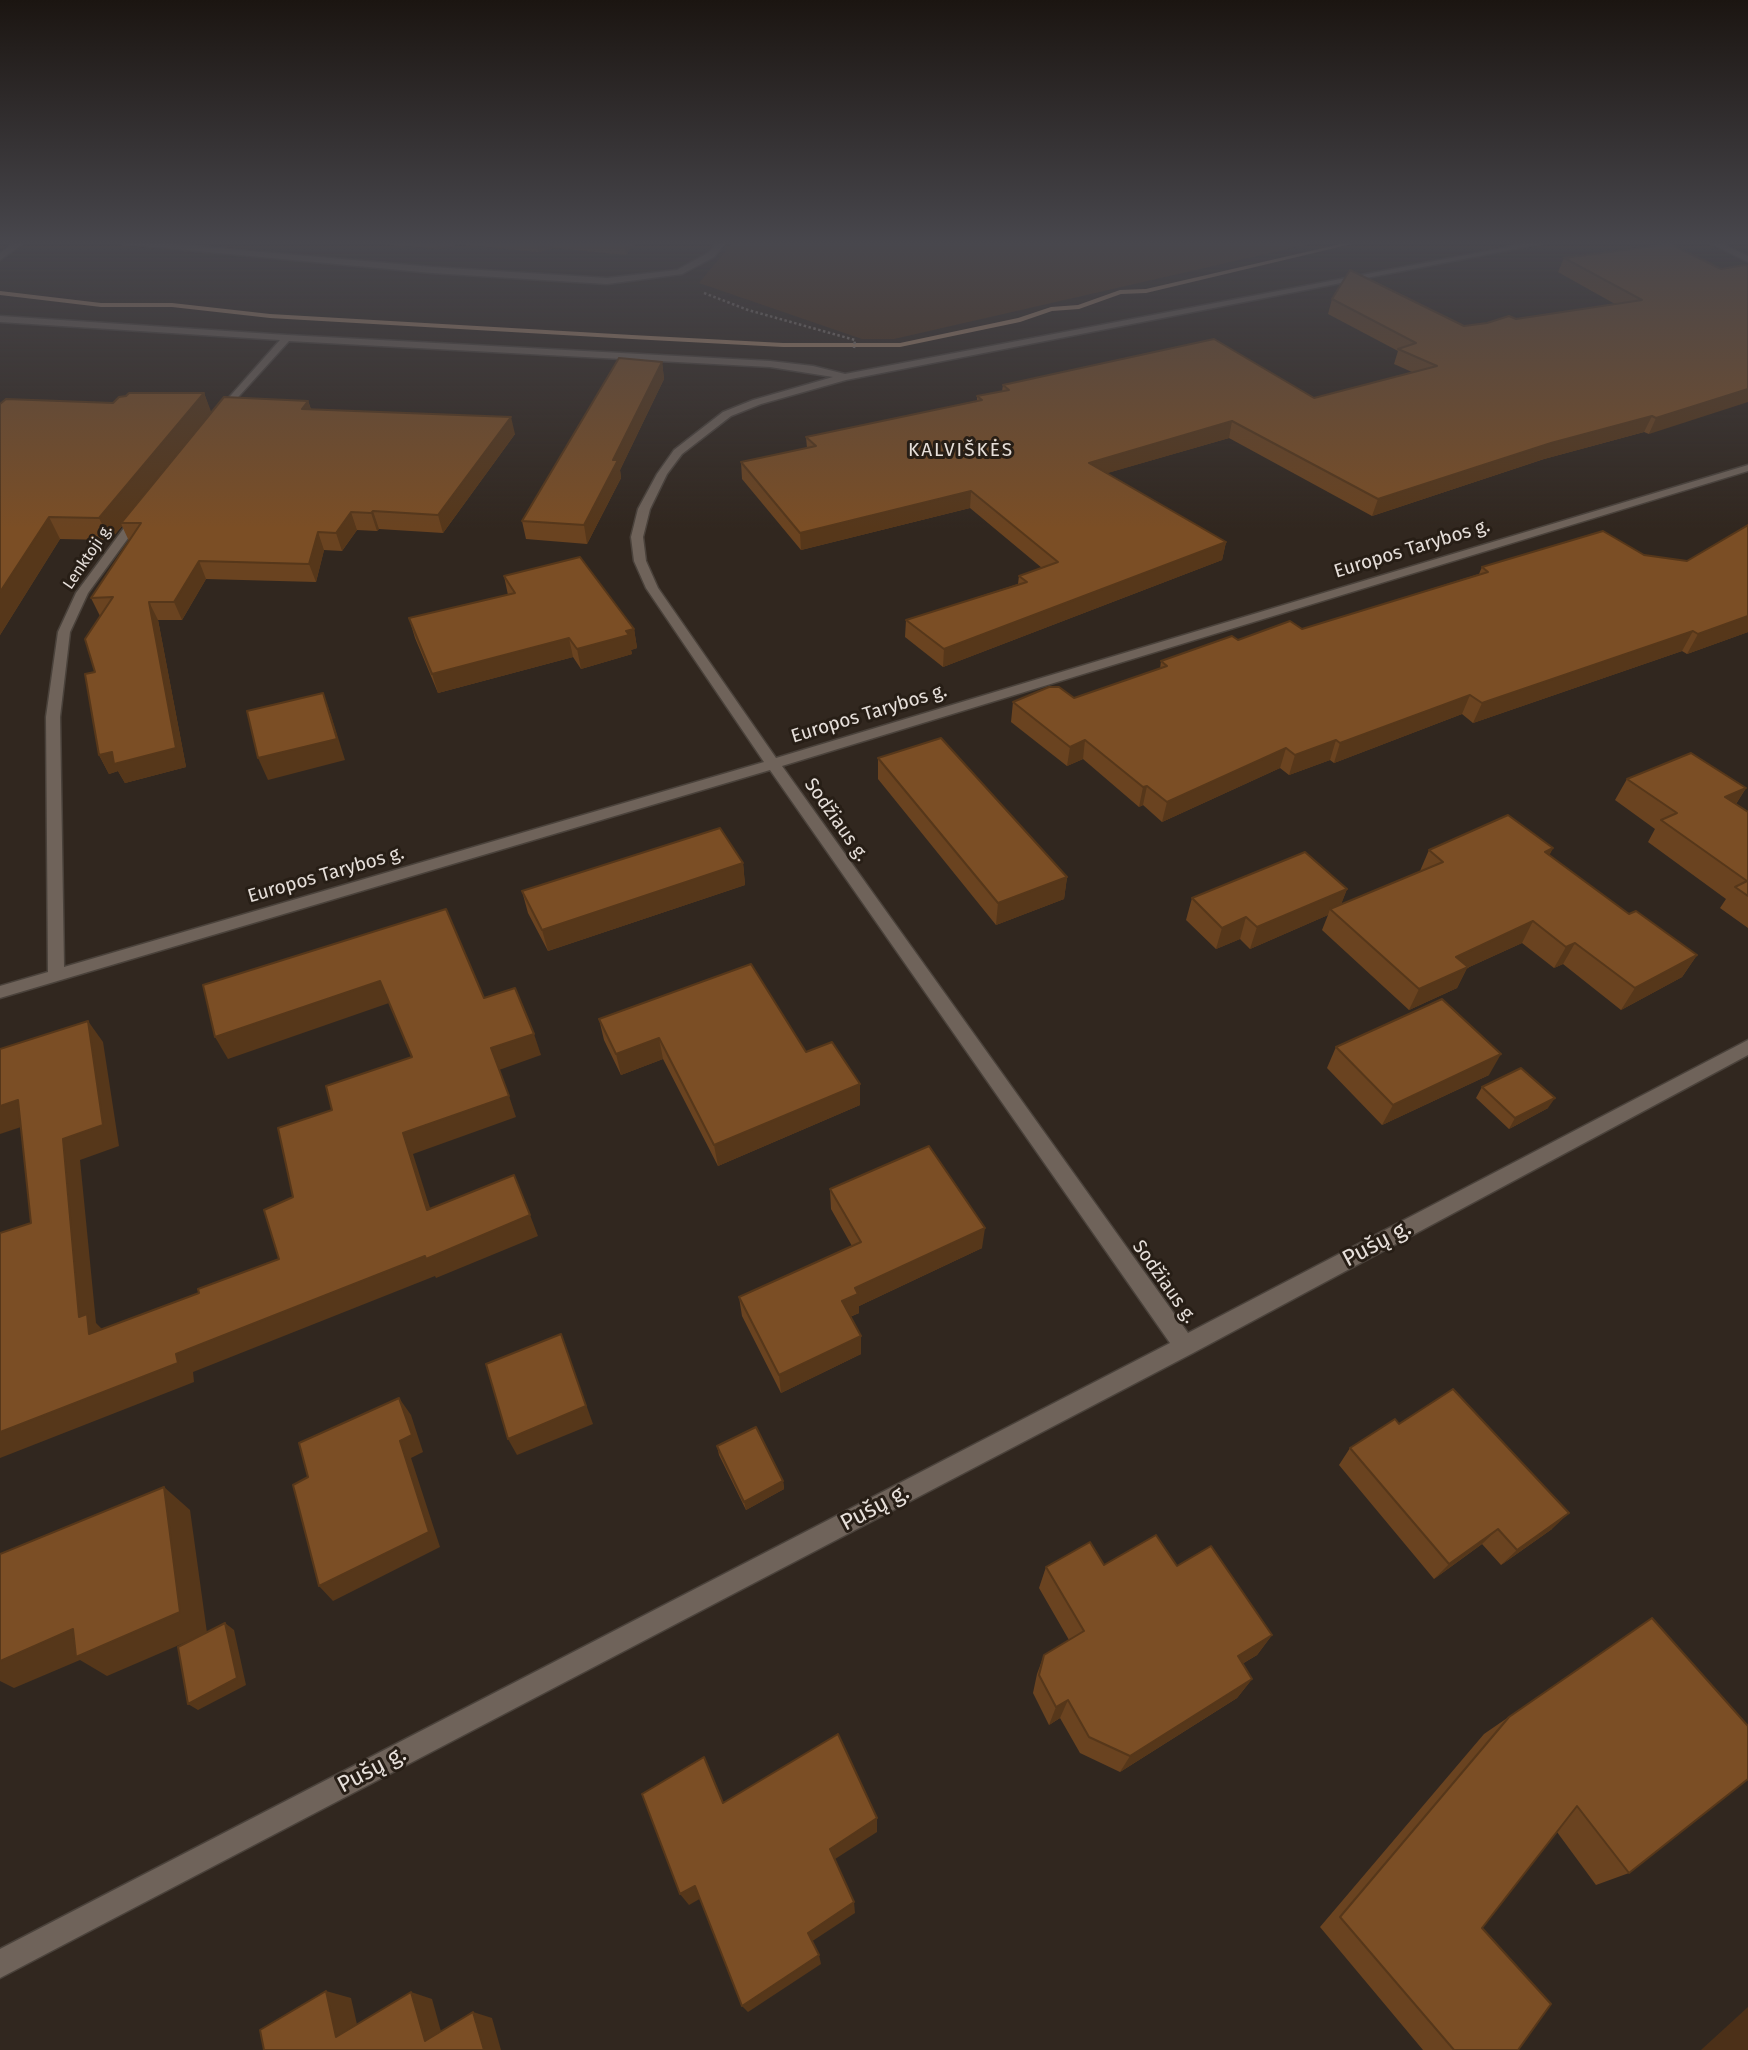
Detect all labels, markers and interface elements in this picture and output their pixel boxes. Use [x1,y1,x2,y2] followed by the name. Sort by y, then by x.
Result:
[909,440,1013,462] district label: KALVIŠKĖS
[1331,514,1493,584] street label: Europos Tarybos g.
[59,521,117,593] street label: Lenktoji g.
[788,679,950,749] street label: Europos Tarybos g.
[799,774,873,866] street label: Sodžiaus g.
[245,842,407,908] street label: Europos Tarybos g.
[1338,1214,1416,1274] street label: Pušų g.
[1127,1236,1201,1328] street label: Sodžiaus g.
[836,1478,914,1538] street label: Pušų g.
[333,1740,411,1800] street label: Pušų g.

